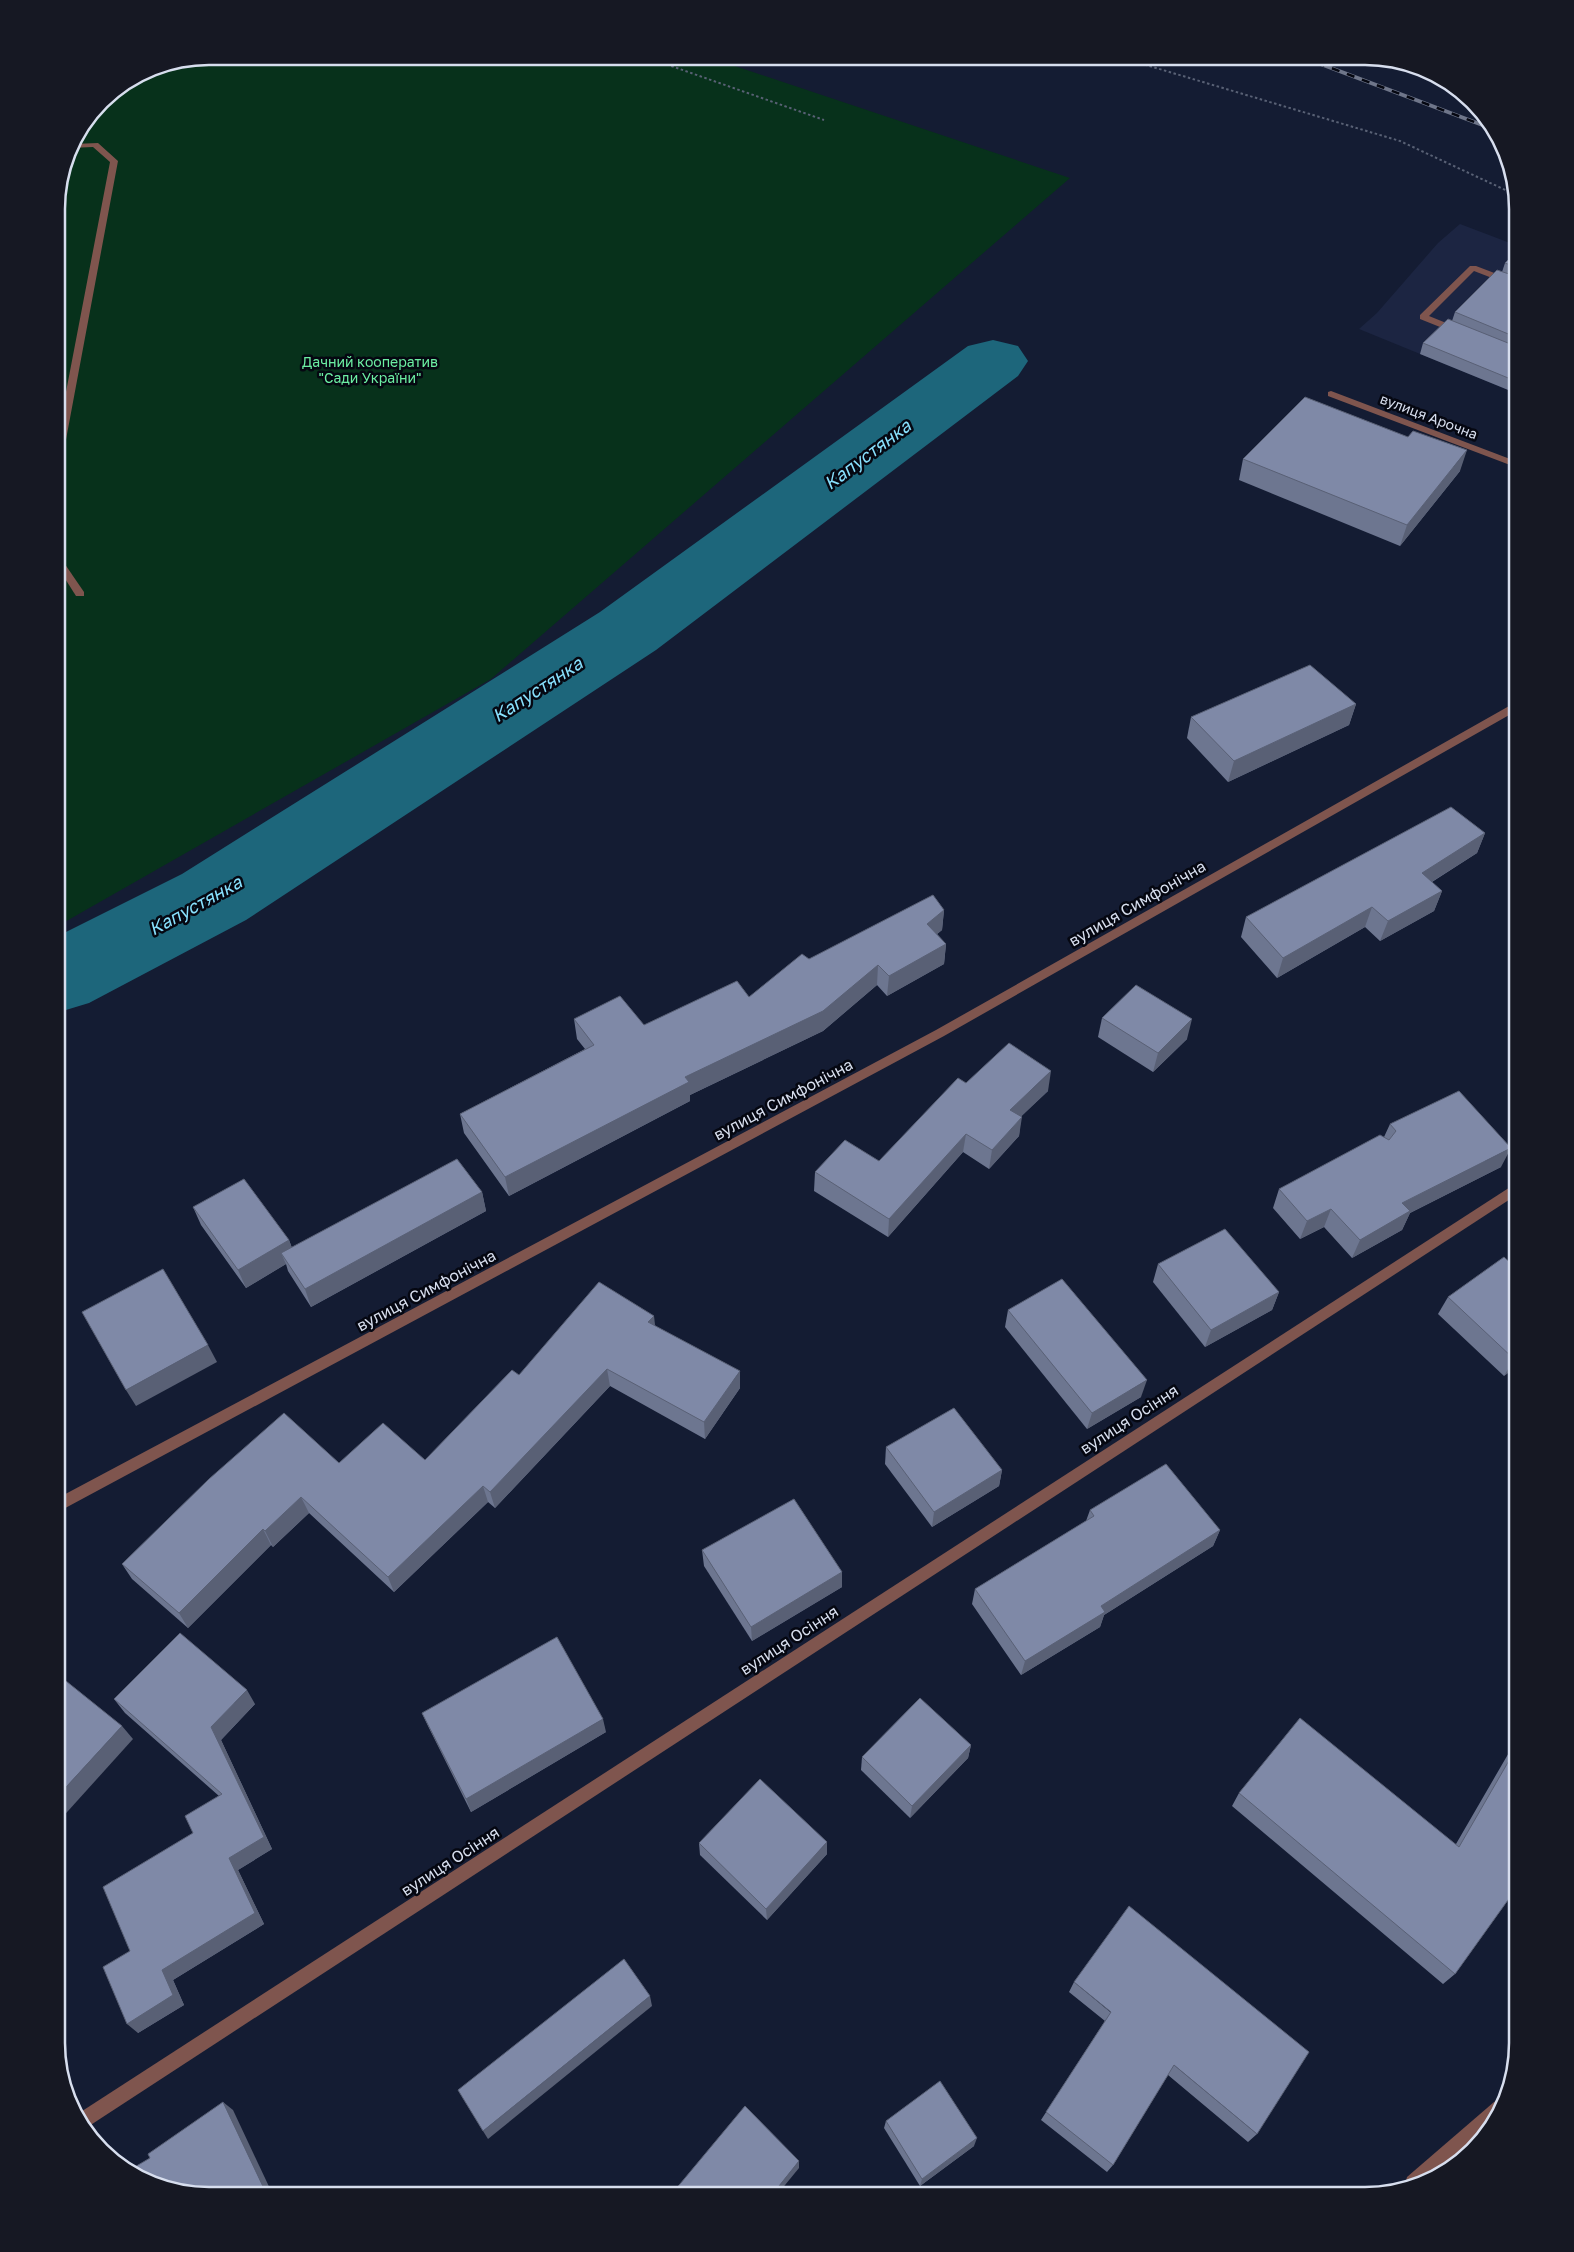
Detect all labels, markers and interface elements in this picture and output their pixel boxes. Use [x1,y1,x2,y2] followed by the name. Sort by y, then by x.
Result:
[302,353,438,386] park label: Дачний кооператив "Сади України"
[1378,390,1480,442] street label: вулиця Арочна
[819,414,915,494] water label: Капустянка
[488,651,587,726] water label: Капустянка
[1065,856,1209,950] street label: вулиця Симфонічна
[145,870,246,940] water label: Капустянка
[710,1054,856,1144] street label: вулиця Симфонічна
[353,1245,499,1335] street label: вулиця Симфонічна
[1076,1380,1182,1458] street label: вулиця Осіння
[736,1601,842,1679] street label: вулиця Осіння
[397,1822,503,1900] street label: вулиця Осіння

